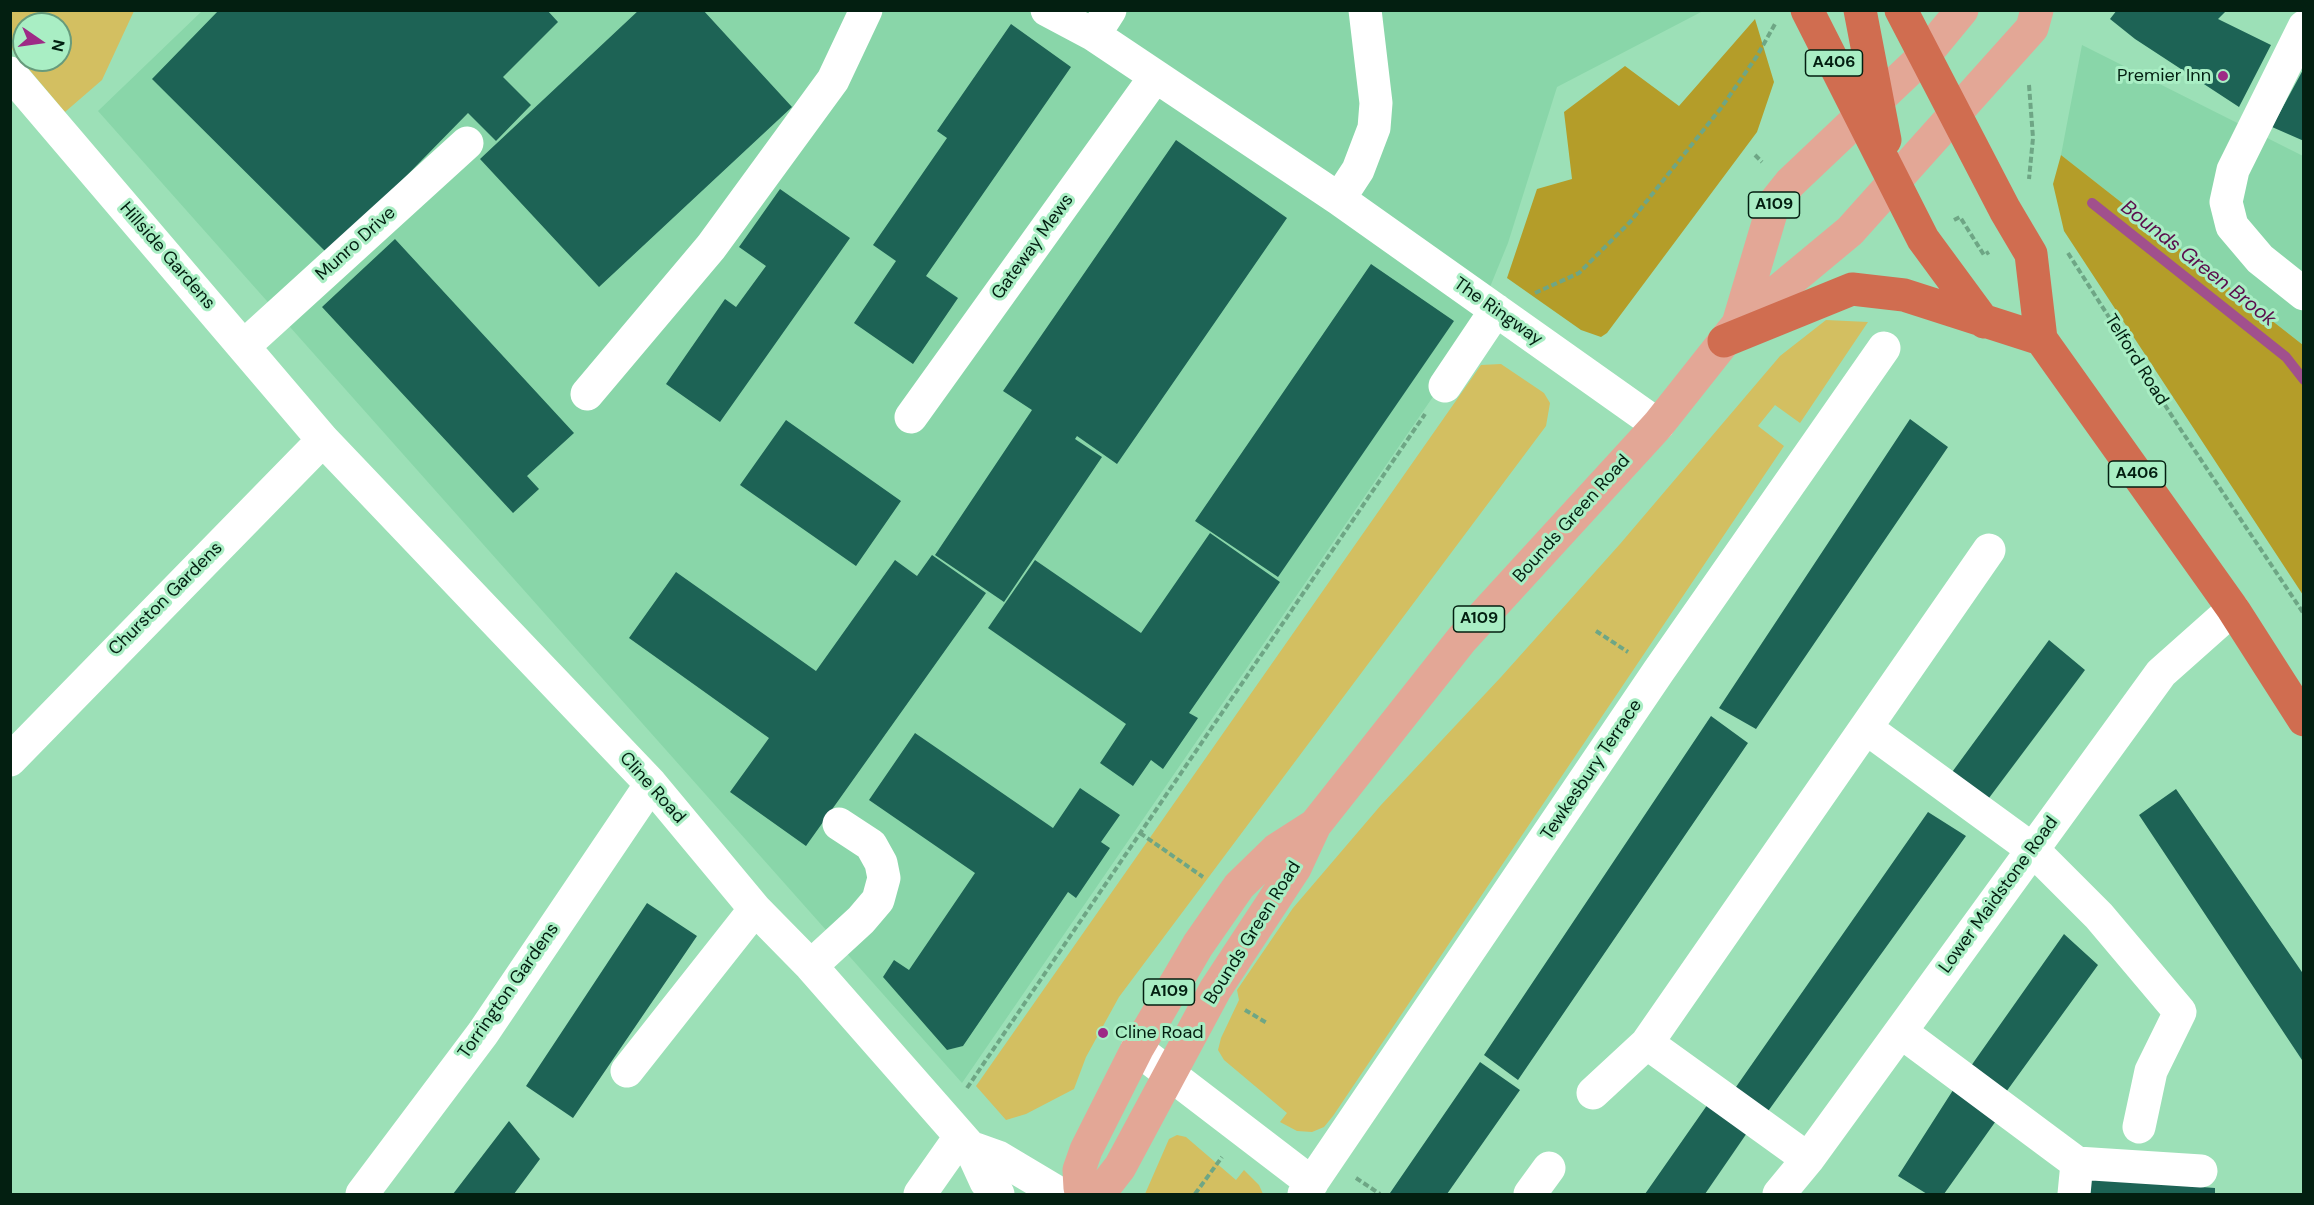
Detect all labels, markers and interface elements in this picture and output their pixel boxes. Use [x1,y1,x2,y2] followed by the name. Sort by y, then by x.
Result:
[12,12,72,72] north arrow
[47,38,70,54] text: N
[1806,50,1862,76] road number: A406
[2117,65,2211,87] place label: Premier Inn
[2216,69,2230,83] marker: Premier Inn
[987,190,1079,304] street label: Gateway Mews
[1748,192,1800,218] road number: A109
[2116,196,2280,332] water label: Bounds Green Brook
[115,198,219,314] street label: Hillside Gardens
[312,202,400,286] street label: Munro Drive
[1449,273,1547,351] street label: The Ringway
[2099,310,2173,410] street label: Telford Road
[1509,451,1635,587] street label: Bounds Green Road
[2108,461,2166,487] road number: A406
[105,538,227,660] street label: Churston Gardens
[1454,606,1504,632] road number: A109
[1537,696,1647,844] street label: Tewkesbury Terrace
[614,748,690,828] street label: Cline Road
[1935,812,2063,978] street label: Lower Maidstone Road
[1200,857,1306,1009] street label: Bounds Green Road
[454,919,564,1063] street label: Torrington Gardens
[1144,979,1194,1005] road number: A109
[1115,1022,1203,1044] place label: Cline Road
[1096,1026,1110,1040] marker: Cline Road

